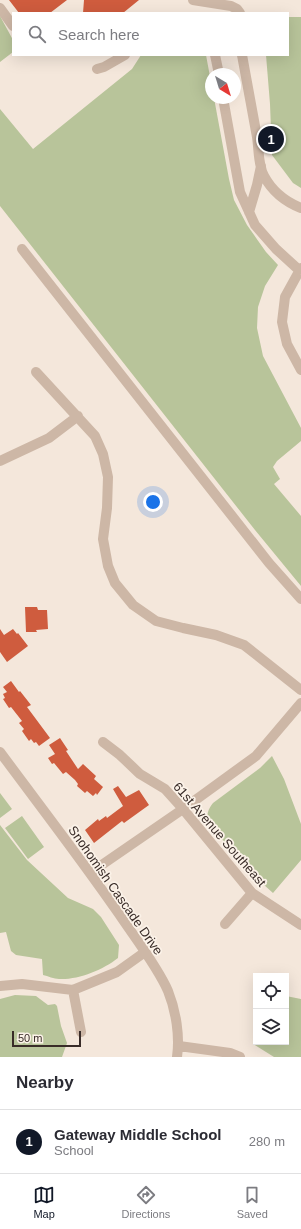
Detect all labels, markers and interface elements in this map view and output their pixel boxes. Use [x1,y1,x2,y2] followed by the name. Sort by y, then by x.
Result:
[12,12,289,56] search box
[26,23,48,45] icon: search
[58,26,140,43] text: Search here
[205,68,241,104] north arrow
[258,124,284,154] pin: 1
[143,492,163,512] your location
[170,779,269,890] street label: 61st Avenue Southeast
[65,823,166,958] street label: Snohomish Cascade Drive
[253,973,289,1045] map controls
[253,973,289,1009] button: locate
[253,1009,289,1045] button: layers
[12,1029,81,1048] scale bar
[18,1032,42,1044] text: 50 m
[16,1073,74,1092] text: Nearby
[54,1126,222,1143] text: Gateway Middle School
[25,1134,33,1149] text: 1
[249,1134,285,1149] text: 280 m
[54,1143,94,1158] text: School
[33,1184,55,1220] tab: Map
[121,1184,170,1220] tab: Directions
[237,1184,268,1220] tab: Saved

